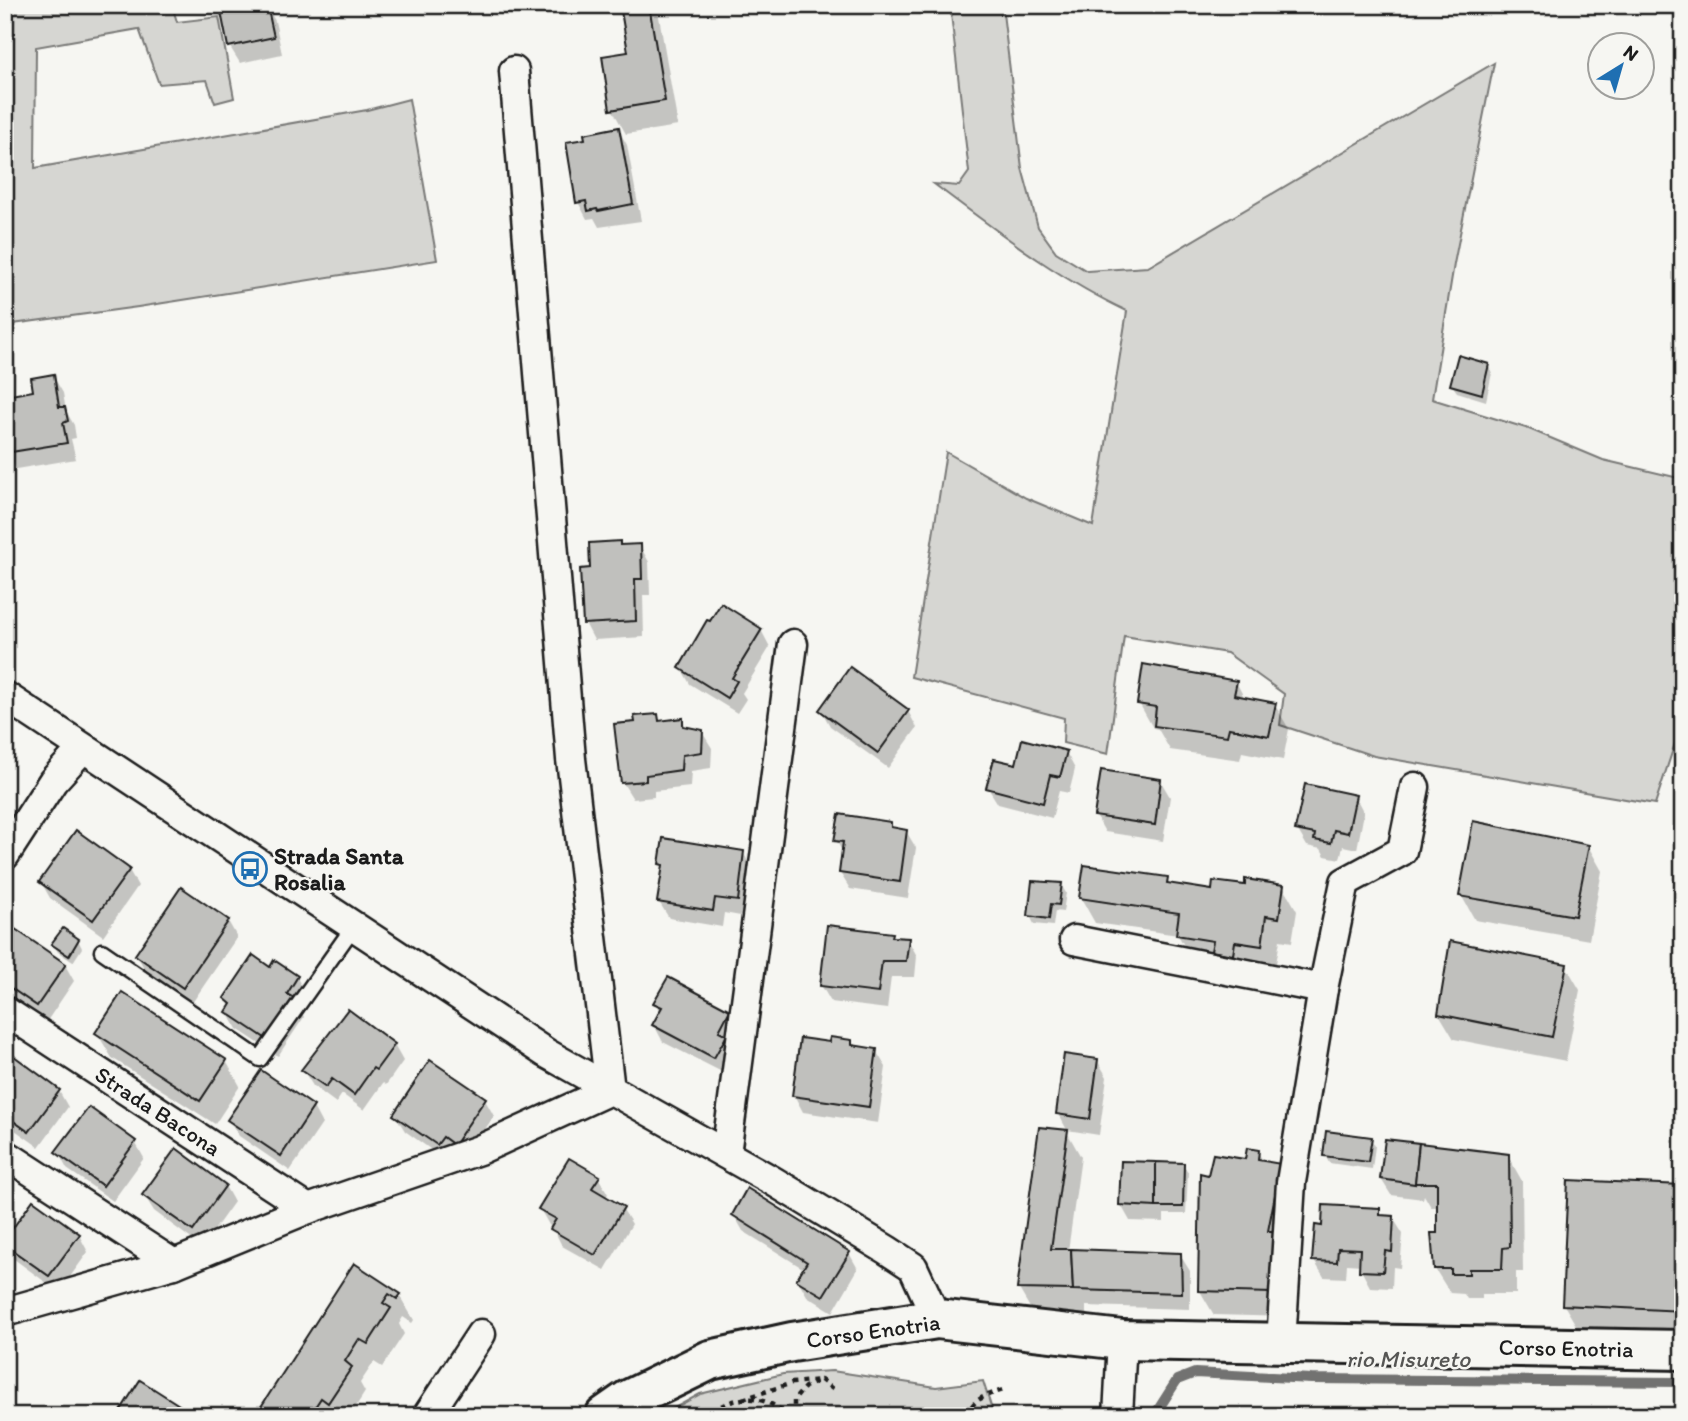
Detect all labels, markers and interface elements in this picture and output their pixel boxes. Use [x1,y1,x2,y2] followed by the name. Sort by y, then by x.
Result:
[1586,32,1656,102] north arrow
[1619,40,1643,66] text: N
[274,842,405,896] place label: Strada Santa Rosalia
[231,850,269,888] bus stop icon: Strada Santa Rosalia
[90,1060,226,1162] street label: Strada Bacona
[804,1308,942,1354] street label: Corso Enotria
[1498,1333,1634,1363] street label: Corso Enotria
[1346,1344,1471,1373] water label: rio Misureto

